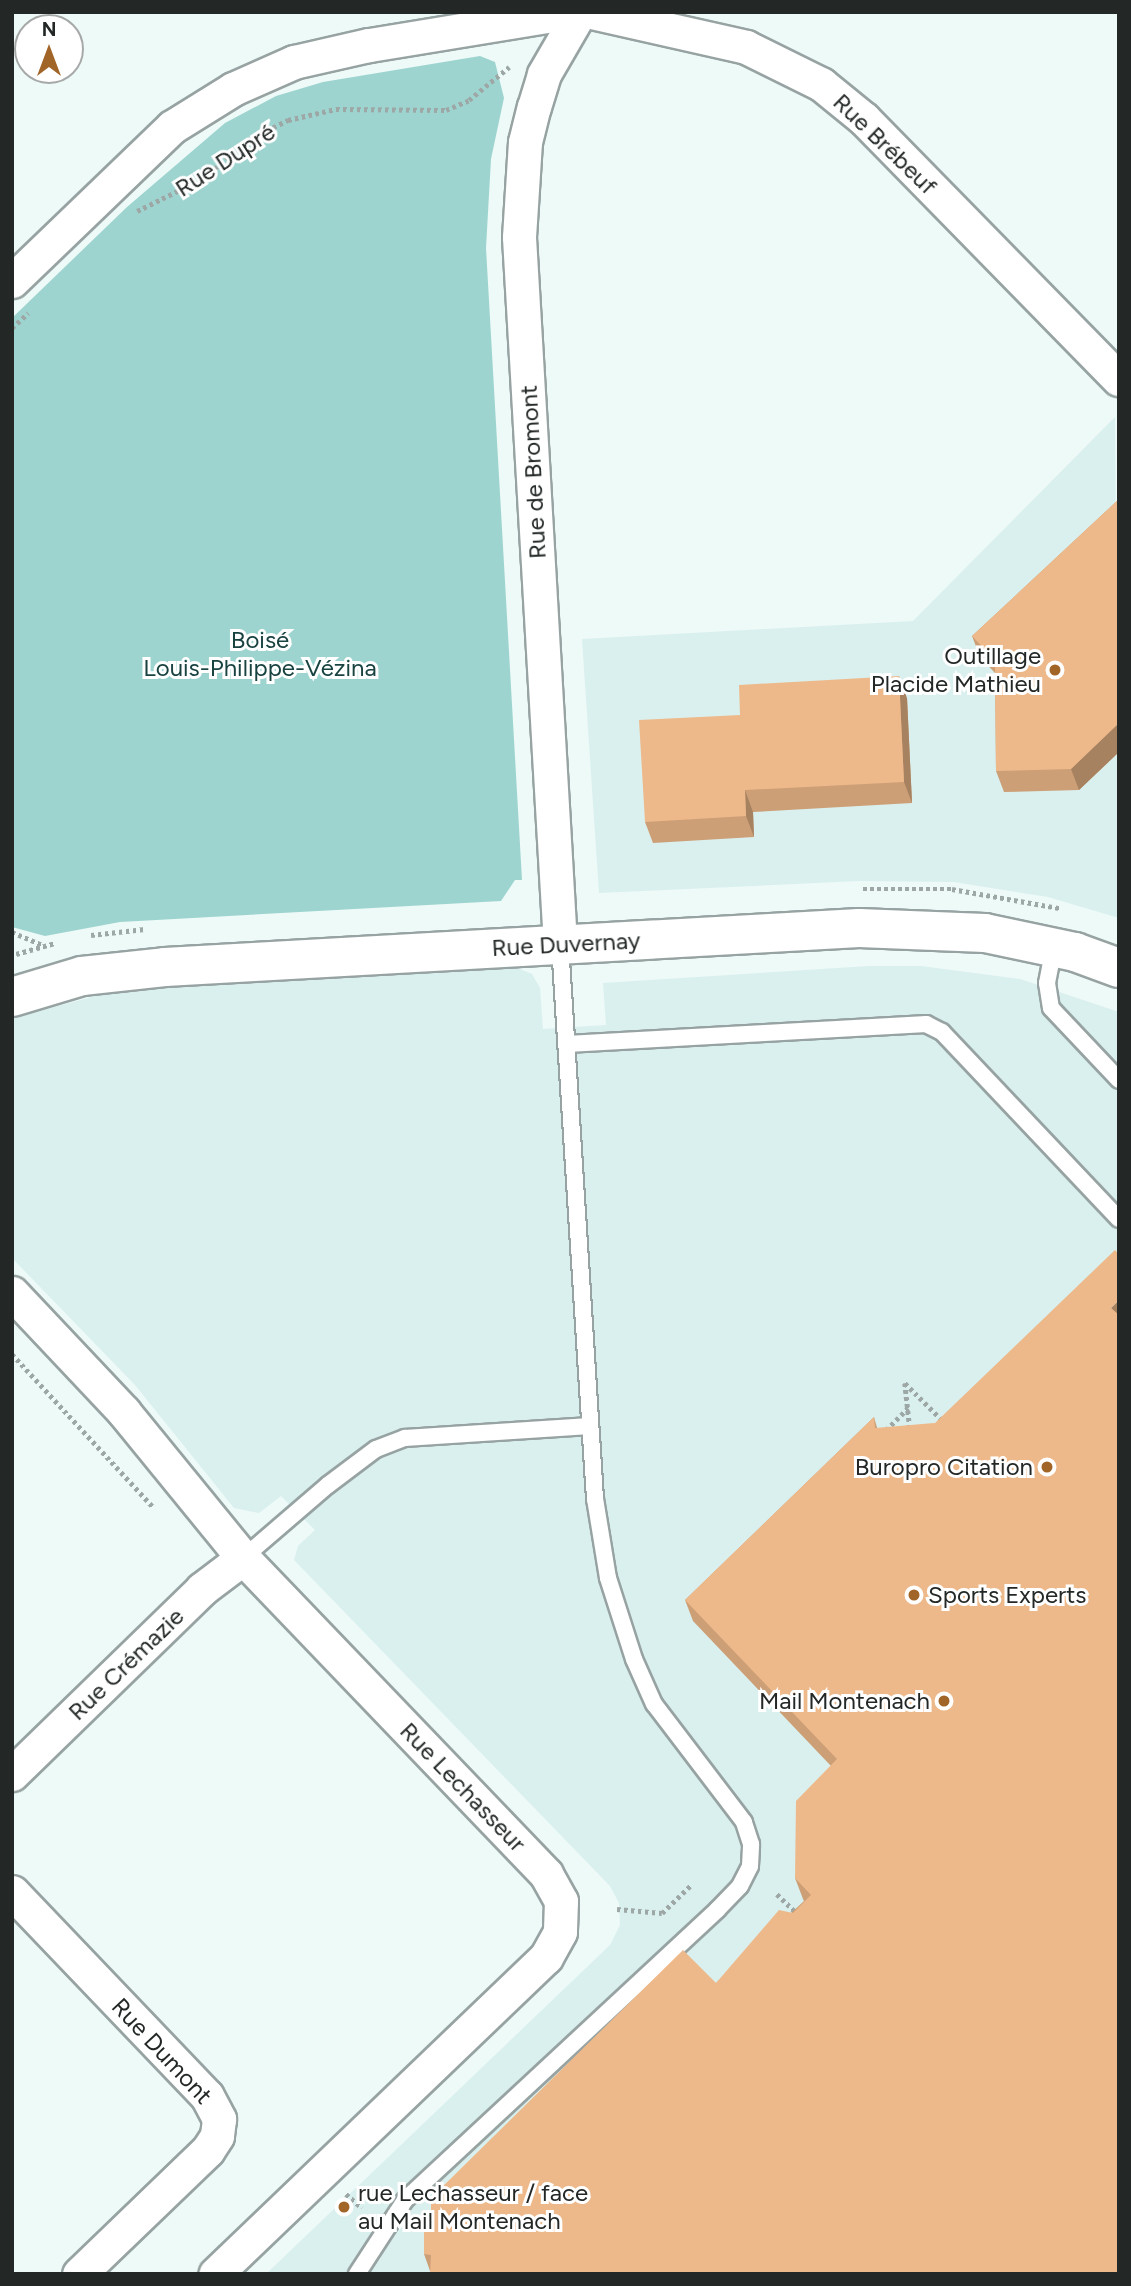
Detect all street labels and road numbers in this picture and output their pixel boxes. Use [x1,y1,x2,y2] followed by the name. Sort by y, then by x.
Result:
[827,88,943,200] street label: Rue Brébeuf
[170,117,280,203] street label: Rue Dupré
[514,384,552,560] street label: Rue de Bromont
[491,926,641,962] street label: Rue Duvernay
[62,1602,190,1726] street label: Rue Crémazie
[394,1716,532,1858] street label: Rue Lechasseur
[106,1992,218,2110] street label: Rue Dumont

